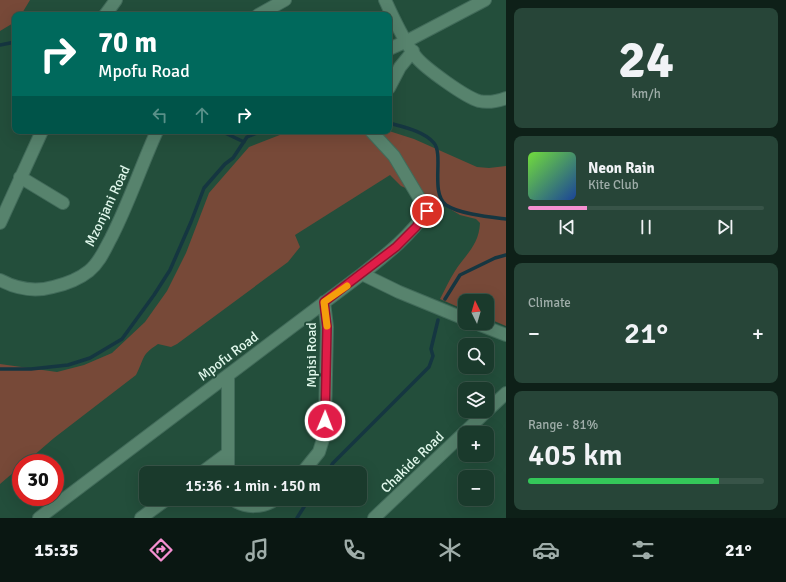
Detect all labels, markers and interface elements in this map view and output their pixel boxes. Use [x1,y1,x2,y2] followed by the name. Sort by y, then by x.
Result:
[98,26,157,60] text: 70 m
[32,28,84,80] icon: right
[618,28,674,92] text: 24
[98,60,190,82] text: Mpofu Road
[631,86,661,102] text: km/h
[149,104,171,126] icon: left
[191,104,213,126] icon: ahead
[233,104,255,126] icon: right
[588,159,655,177] text: Neon Rain
[81,163,134,250] street label: Mzonjani Road
[588,177,639,193] text: Kite Club
[410,194,444,228] pin
[416,200,438,222] icon: arrive
[556,216,578,238] icon: previous
[635,216,657,238] icon: pause
[714,216,736,238] icon: next
[458,294,494,330] north arrow
[458,294,494,506] map controls
[528,295,571,311] text: Climate
[624,315,668,352] text: 21°
[528,320,540,347] text: −
[752,320,764,347] text: +
[303,322,320,388] street label: Mpisi Road
[195,328,262,385] street label: Mpofu Road
[458,338,494,374] button: search
[458,382,494,418] button: layers
[304,400,346,442] position arrow
[528,417,598,433] text: Range · 81%
[458,426,494,462] button: +
[377,428,448,497] street label: Chakide Road
[528,437,623,474] text: 405 km
[12,454,64,506] speed limit sign: 30
[458,470,494,506] button: −
[186,477,320,495] text: 15:36 · 1 min · 150 m
[147,536,175,564] icon: directions
[243,536,271,564] icon: music
[340,536,368,564] icon: phone
[436,536,464,564] icon: climate
[532,536,560,564] icon: car
[629,536,657,564] icon: filters
[34,539,78,561] text: 15:35
[725,539,752,561] text: 21°

